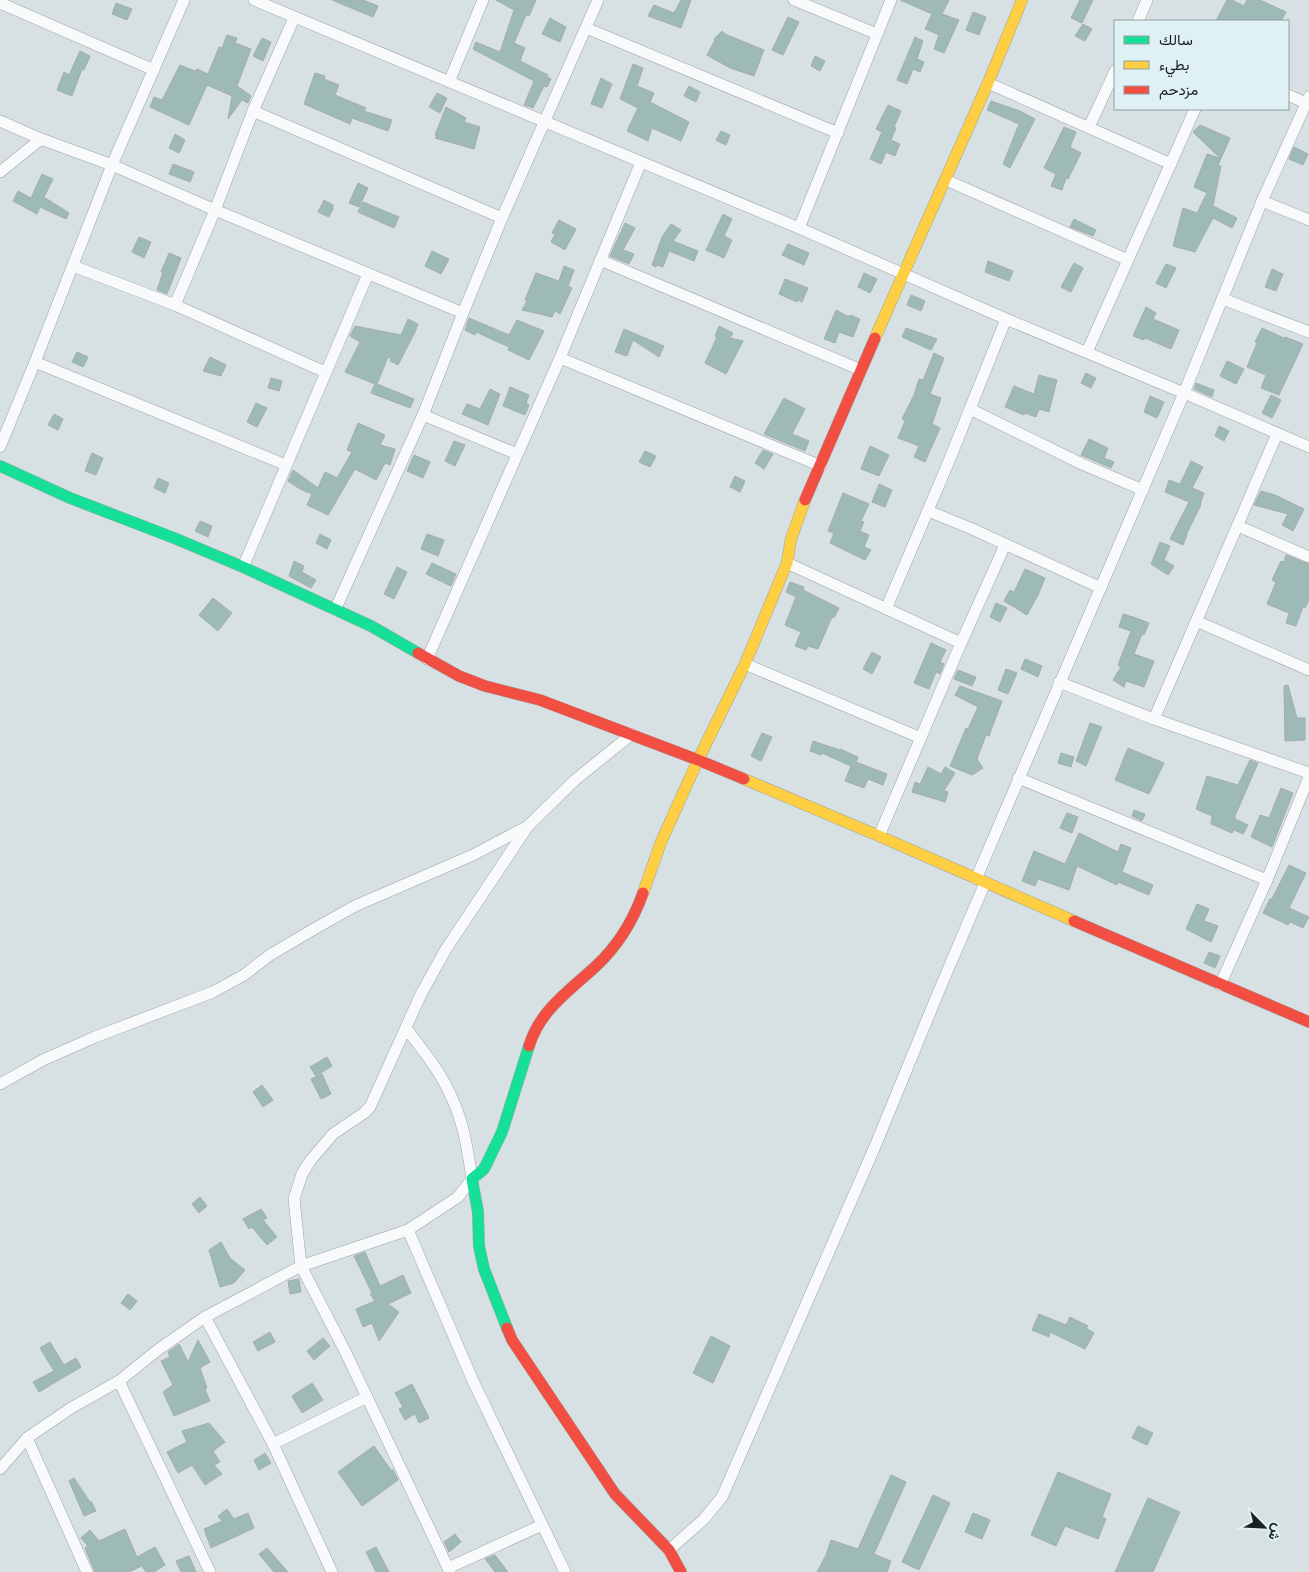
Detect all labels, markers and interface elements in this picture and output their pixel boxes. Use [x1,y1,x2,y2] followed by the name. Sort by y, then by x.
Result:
[1114,20,1289,110] legend
[1159,30,1193,48] text: سالك
[1159,55,1189,78] text: بطيء
[1159,80,1198,100] text: مزدحم
[1239,1502,1289,1552] north arrow
[1264,1521,1288,1544] text: ش

